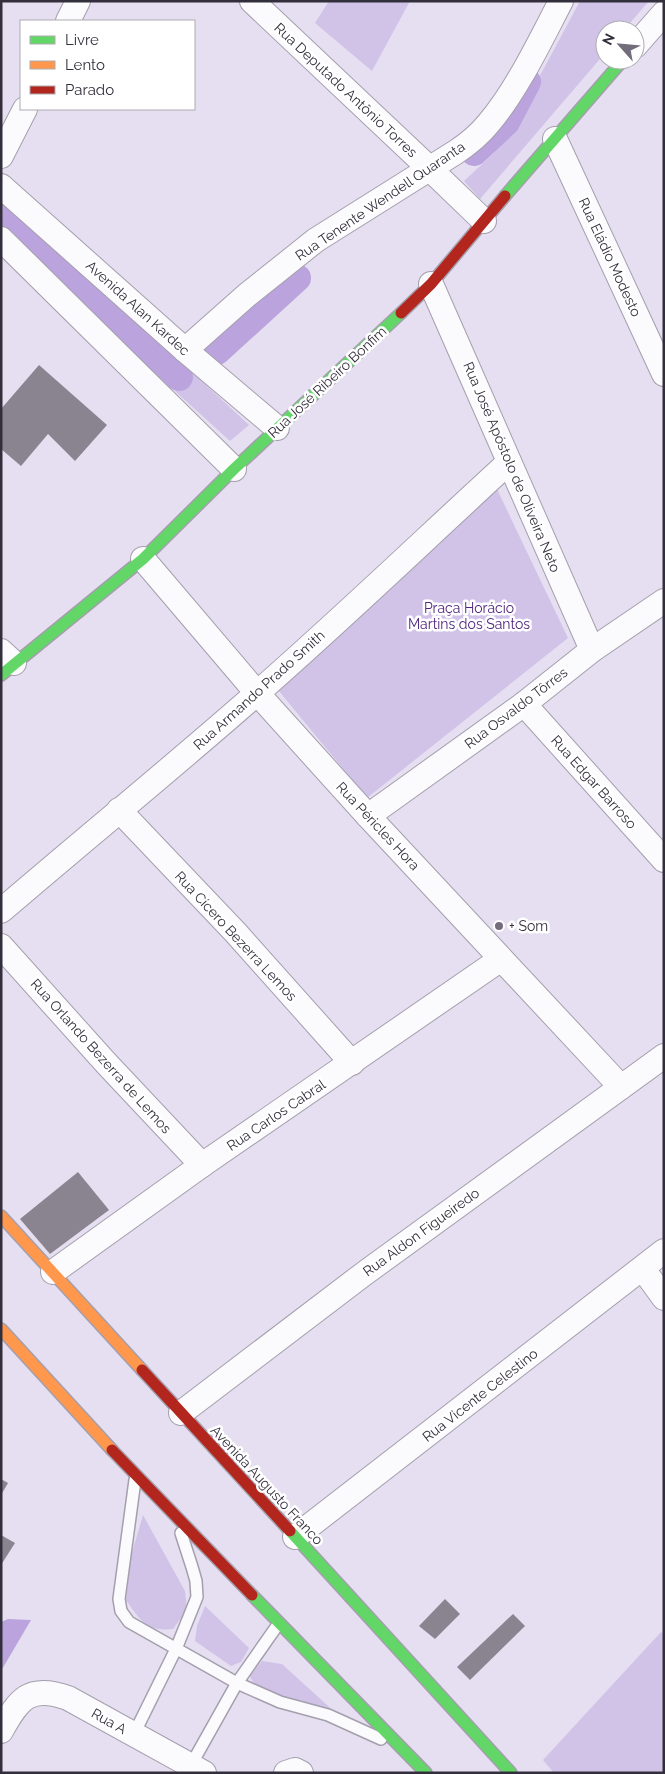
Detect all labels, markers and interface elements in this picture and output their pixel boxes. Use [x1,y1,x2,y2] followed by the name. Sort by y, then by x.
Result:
[20,20,195,110] legend
[271,20,421,161] street label: Rua Deputado Antônio Torres
[595,20,645,70] north arrow
[65,31,99,49] text: Livre
[599,31,618,47] text: N
[65,56,105,74] text: Lento
[65,81,114,99] text: Parado
[292,138,468,264] street label: Rua Tenente Wendell Quaranta
[575,195,645,319] street label: Rua Eládio Modesto
[83,257,193,359] street label: Avenida Alan Kardec
[265,323,389,441] street label: Rua José Ribeiro Bonfim
[460,359,564,575] street label: Rua José Apóstolo de Oliveira Neto
[408,600,530,632] park label: Praça Horácio Martins dos Santos
[190,627,328,753] street label: Rua Armando Prado Smith
[461,664,571,752] street label: Rua Osvaldo Tôrres
[548,732,640,832] street label: Rua Edgar Barroso
[333,779,423,873] street label: Rua Péricles Hora
[172,868,300,1004] street label: Rua Cícero Bezerra Lemos
[509,918,548,934] place label: + Som
[493,920,505,932] marker: + Som
[27,976,175,1137] street label: Rua Orlando Bezerra de Lemos
[224,1076,328,1154] street label: Rua Carlos Cabral
[360,1184,482,1280] street label: Rua Aldon Figueiredo
[419,1345,541,1445] street label: Rua Vicente Celestino
[208,1422,326,1548] street label: Avenida Augusto Franco
[89,1705,130,1737] street label: Rua A

